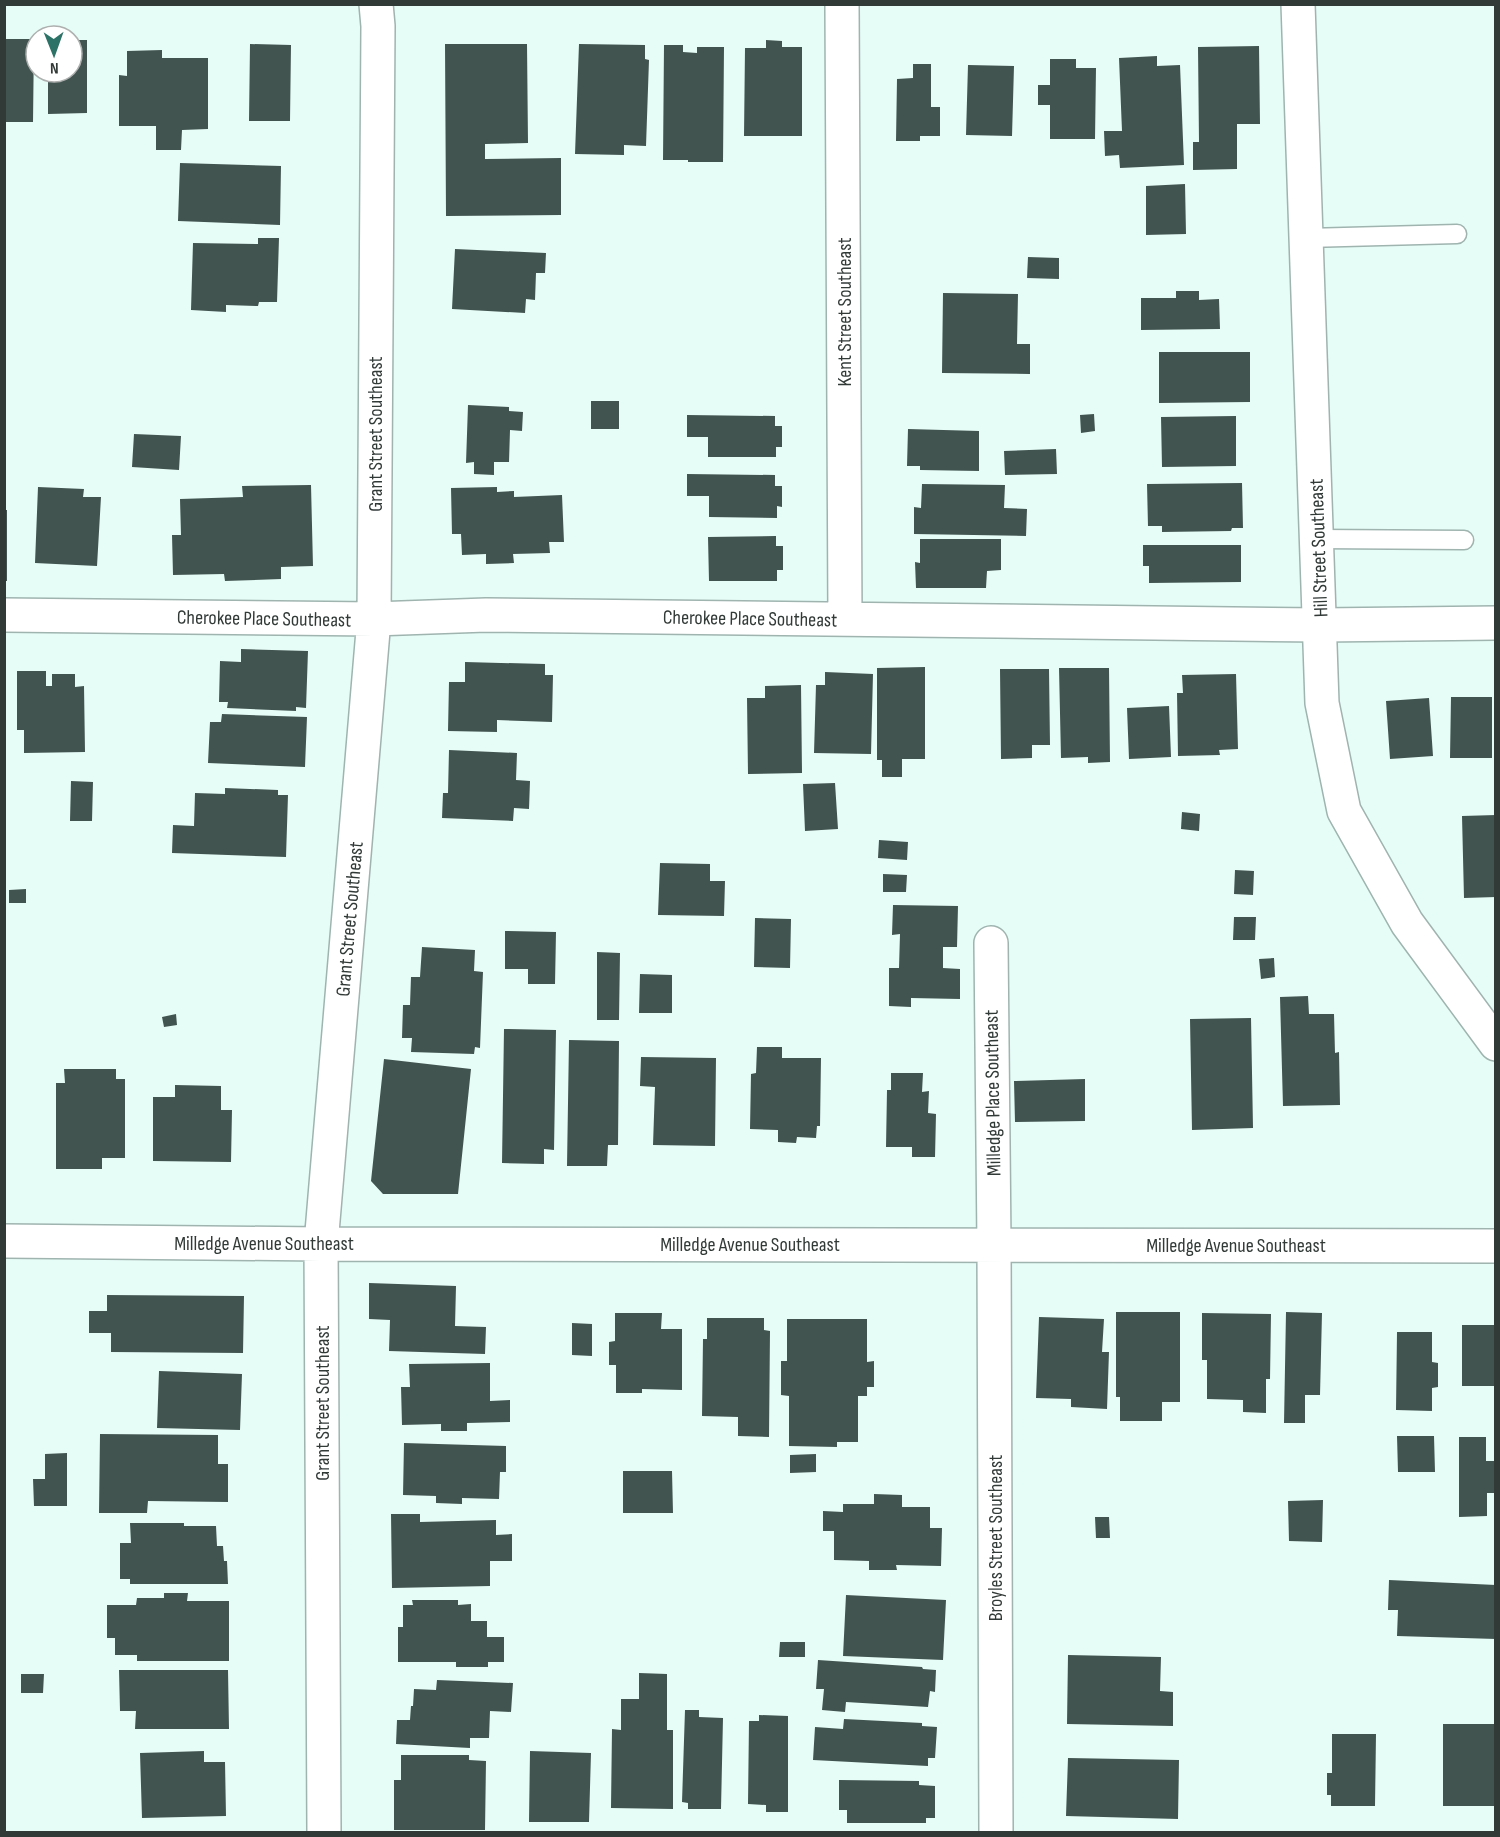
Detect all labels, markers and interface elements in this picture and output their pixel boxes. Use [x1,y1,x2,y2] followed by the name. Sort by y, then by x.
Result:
[24,24,84,84] north arrow
[50,58,59,77] text: N
[833,238,857,387] street label: Kent Street Southeast
[364,356,388,512] street label: Grant Street Southeast
[1305,478,1333,618] street label: Hill Street Southeast
[177,605,351,633] street label: Cherokee Place Southeast
[663,605,837,633] street label: Cherokee Place Southeast
[331,841,369,998] street label: Grant Street Southeast
[980,1010,1006,1176] street label: Milledge Place Southeast
[174,1232,354,1256] street label: Milledge Avenue Southeast
[660,1233,840,1257] street label: Milledge Avenue Southeast
[1146,1234,1326,1258] street label: Milledge Avenue Southeast
[311,1325,335,1481] street label: Grant Street Southeast
[984,1455,1008,1621] street label: Broyles Street Southeast

